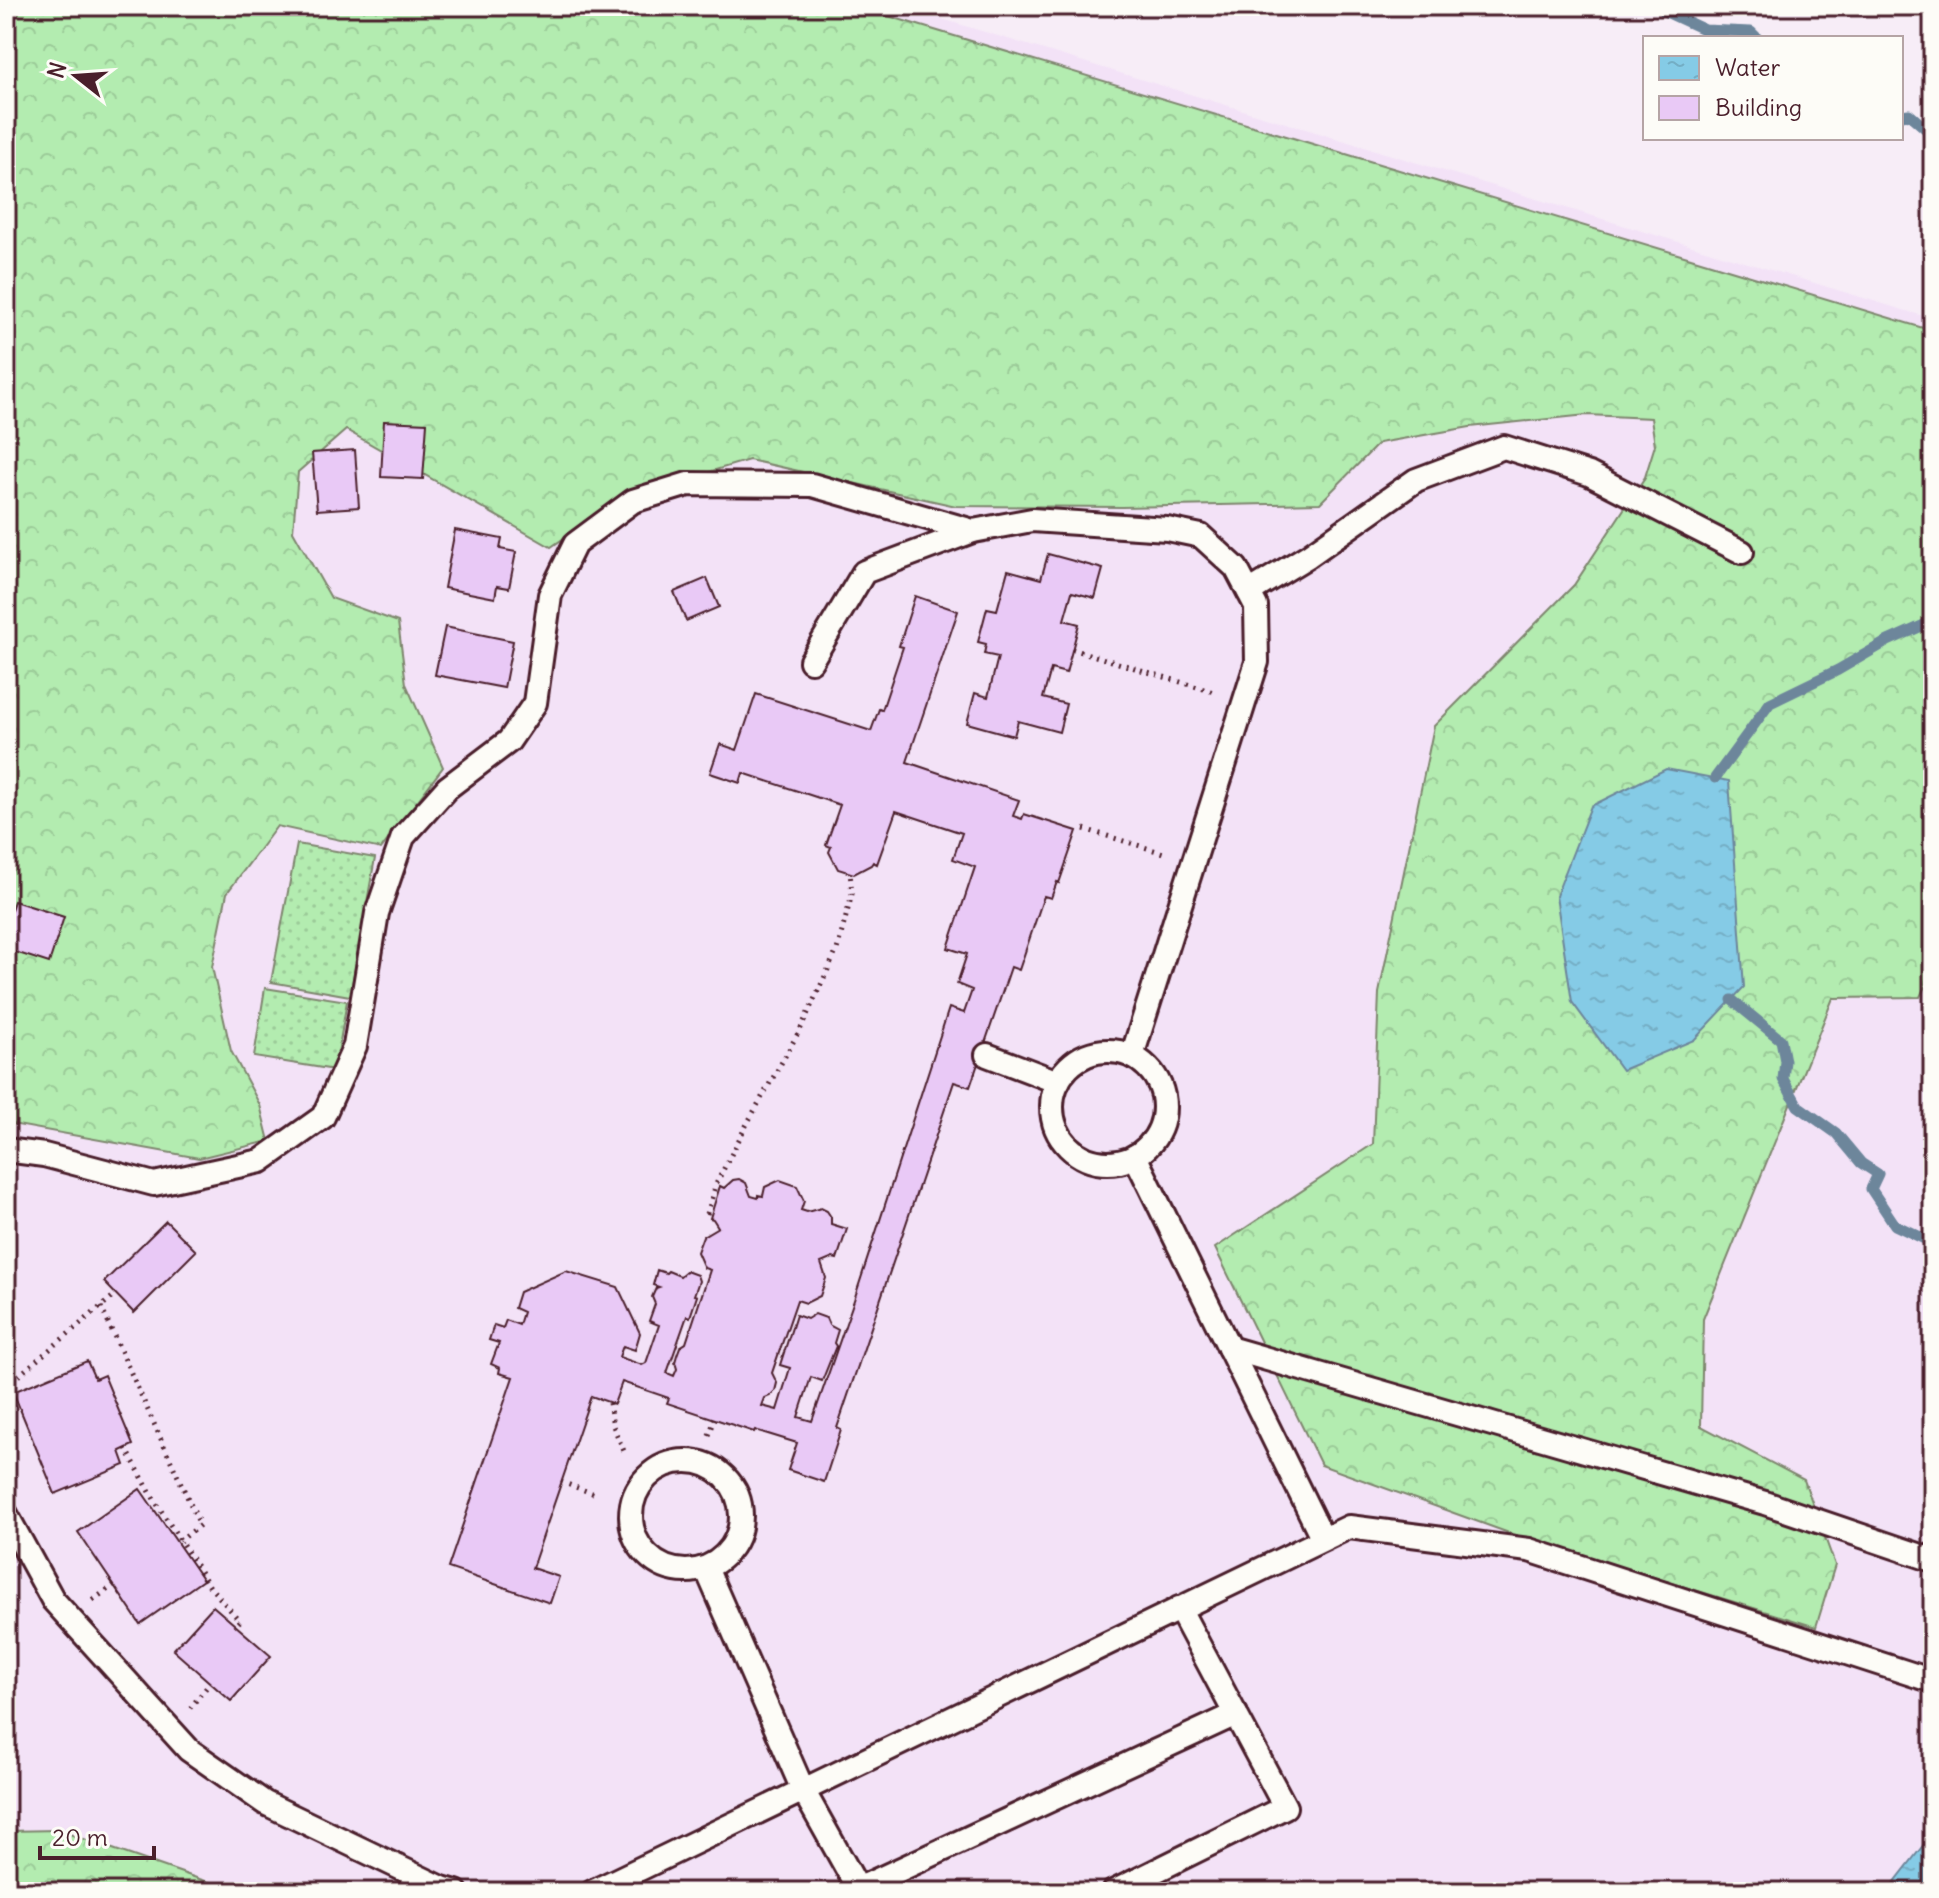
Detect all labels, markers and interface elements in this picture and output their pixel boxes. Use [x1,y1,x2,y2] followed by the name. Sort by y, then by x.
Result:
[36,36,116,116] north arrow
[1643,36,1903,140] legend
[1715,52,1780,82] text: Water
[41,59,72,82] text: N
[1715,92,1802,122] text: Building
[40,1810,154,1860] scale bar
[52,1822,108,1852] text: 20 m

